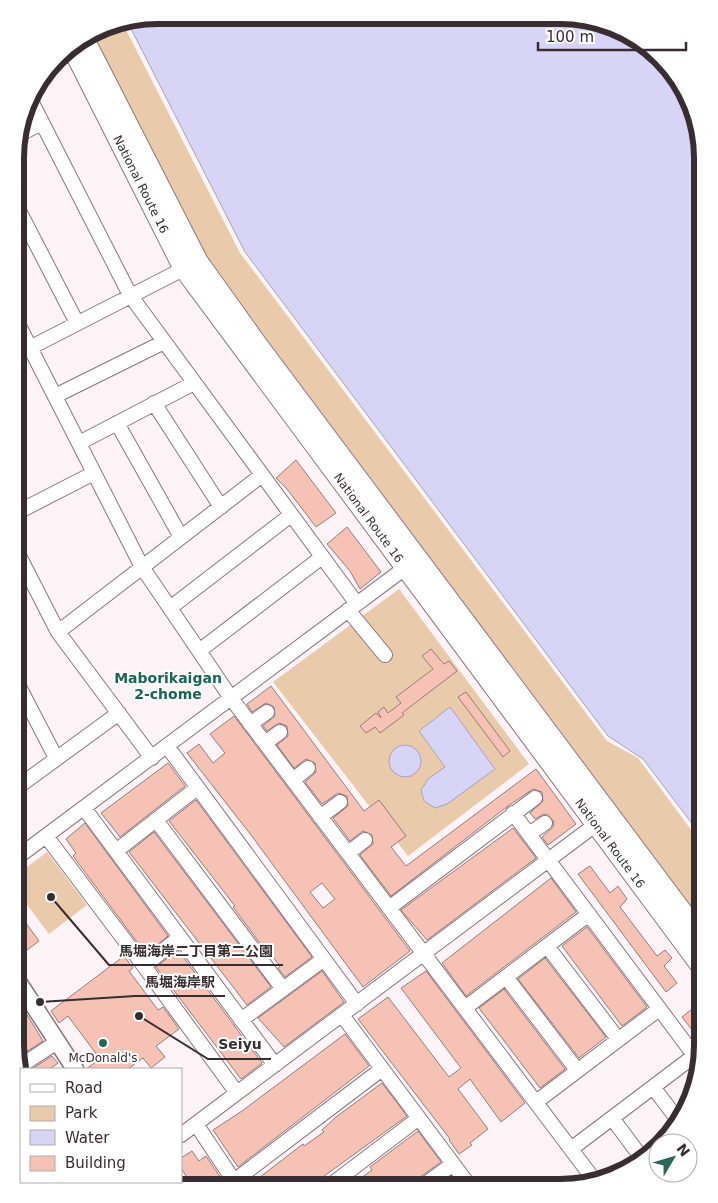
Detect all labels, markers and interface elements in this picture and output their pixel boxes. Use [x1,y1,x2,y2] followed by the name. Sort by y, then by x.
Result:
[538,20,686,52] scale bar
[546,28,594,46] text: 100 m
[110,133,171,236] street label: National Route 16
[331,471,406,566] street label: National Route 16
[114,670,222,702] district label: Maborikaigan 2-chome
[572,796,648,891] street label: National Route 16
[109,936,283,965] callout: 馬堀海岸二丁目第二公園
[119,943,273,959] text: 馬堀海岸二丁目第二公園
[135,967,225,996] callout: 馬堀海岸駅
[145,974,215,990] text: 馬堀海岸駅
[208,1030,271,1059] callout: Seiyu
[218,1036,262,1052] text: Seiyu
[97,1037,109,1049] marker: McDonald's
[69,1051,138,1065] place label: McDonald's
[20,1068,182,1183] legend
[65,1079,103,1097] text: Road
[65,1104,98,1122] text: Park
[65,1129,110,1147] text: Water
[648,1133,698,1183] north arrow
[673,1140,693,1160] text: N
[65,1154,126,1172] text: Building

